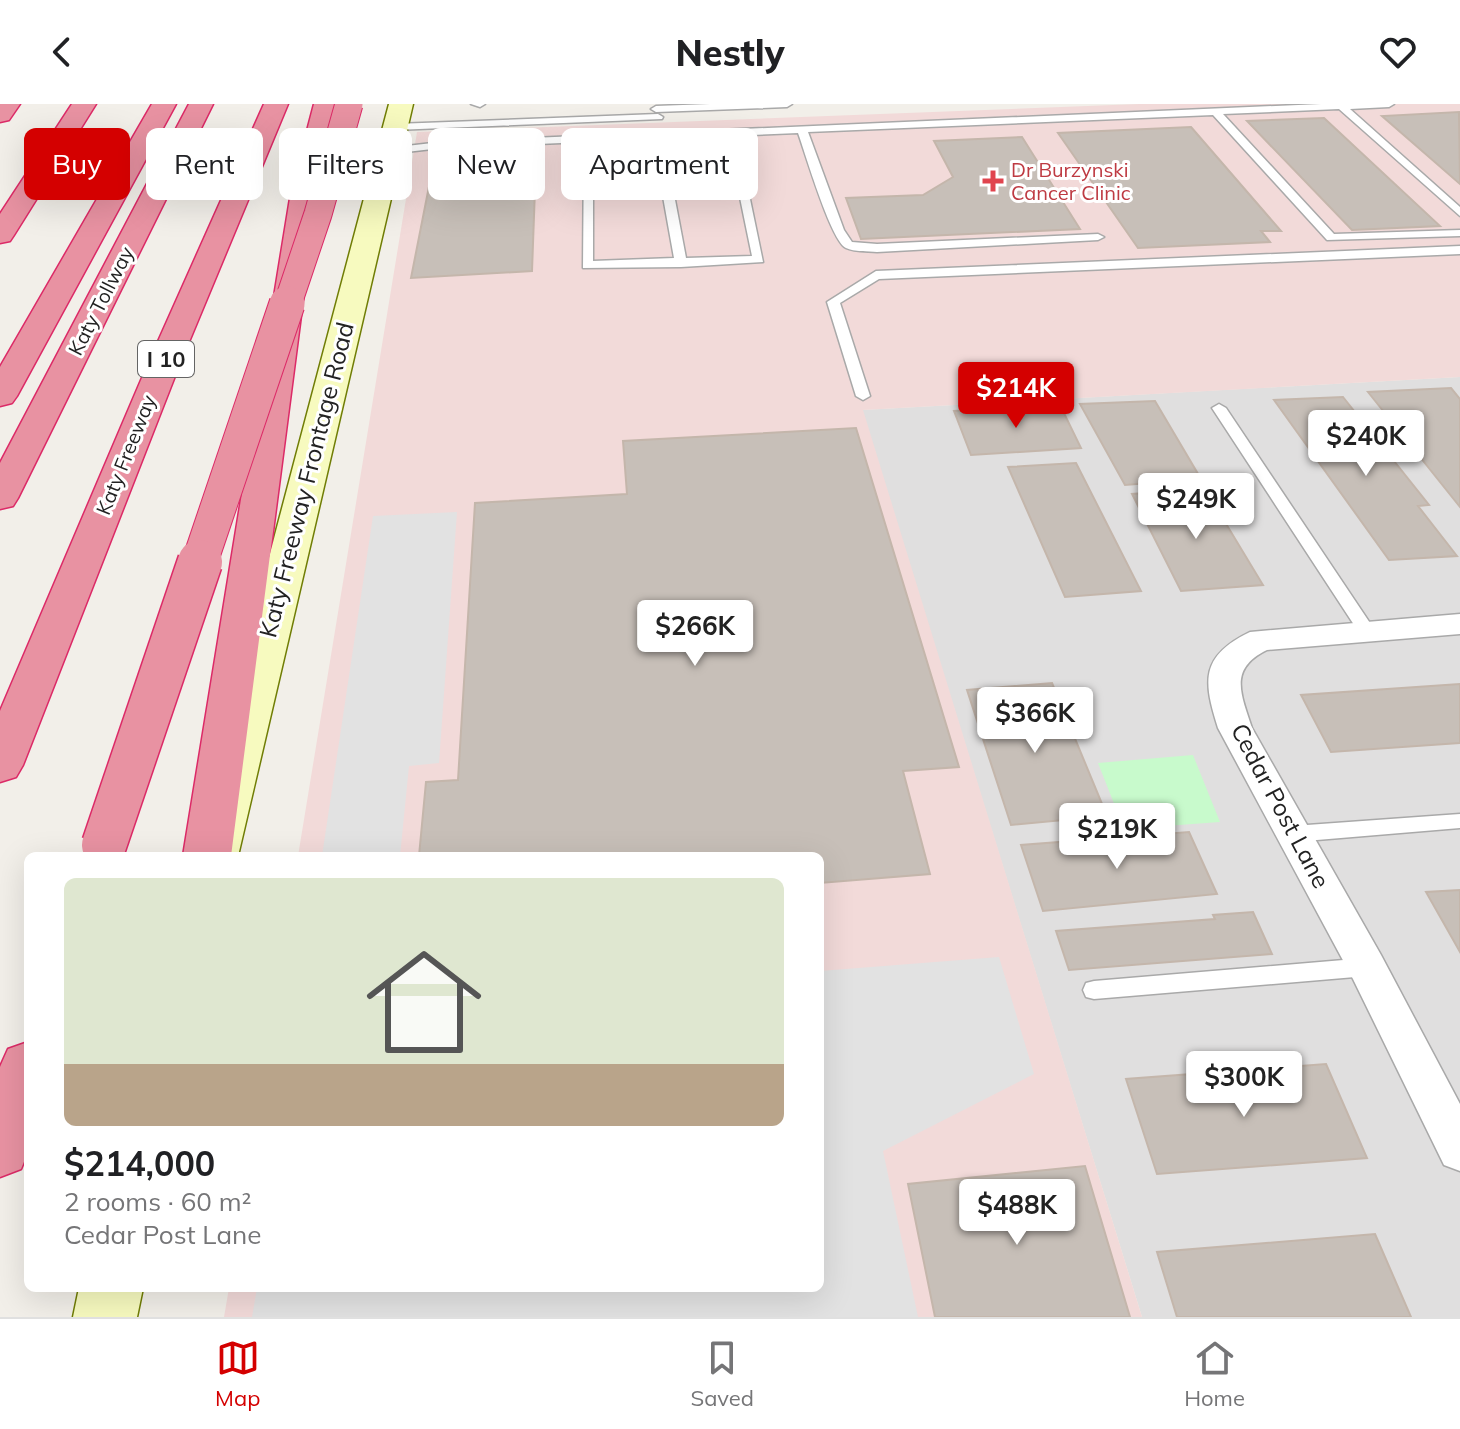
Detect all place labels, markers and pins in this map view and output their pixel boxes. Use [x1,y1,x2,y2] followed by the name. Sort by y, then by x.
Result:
[1011,157,1131,205] place label: Dr Burzynski Cancer Clinic
[982,170,1004,192] marker: Dr Burzynski Cancer Clinic
[960,362,1072,430] pin: $214K
[1310,410,1422,478] pin: $240K
[1140,473,1252,541] pin: $249K
[639,600,751,668] pin: $266K
[979,687,1091,755] pin: $366K
[1061,803,1173,871] pin: $219K
[1188,1051,1300,1119] pin: $300K
[961,1179,1073,1247] pin: $488K

